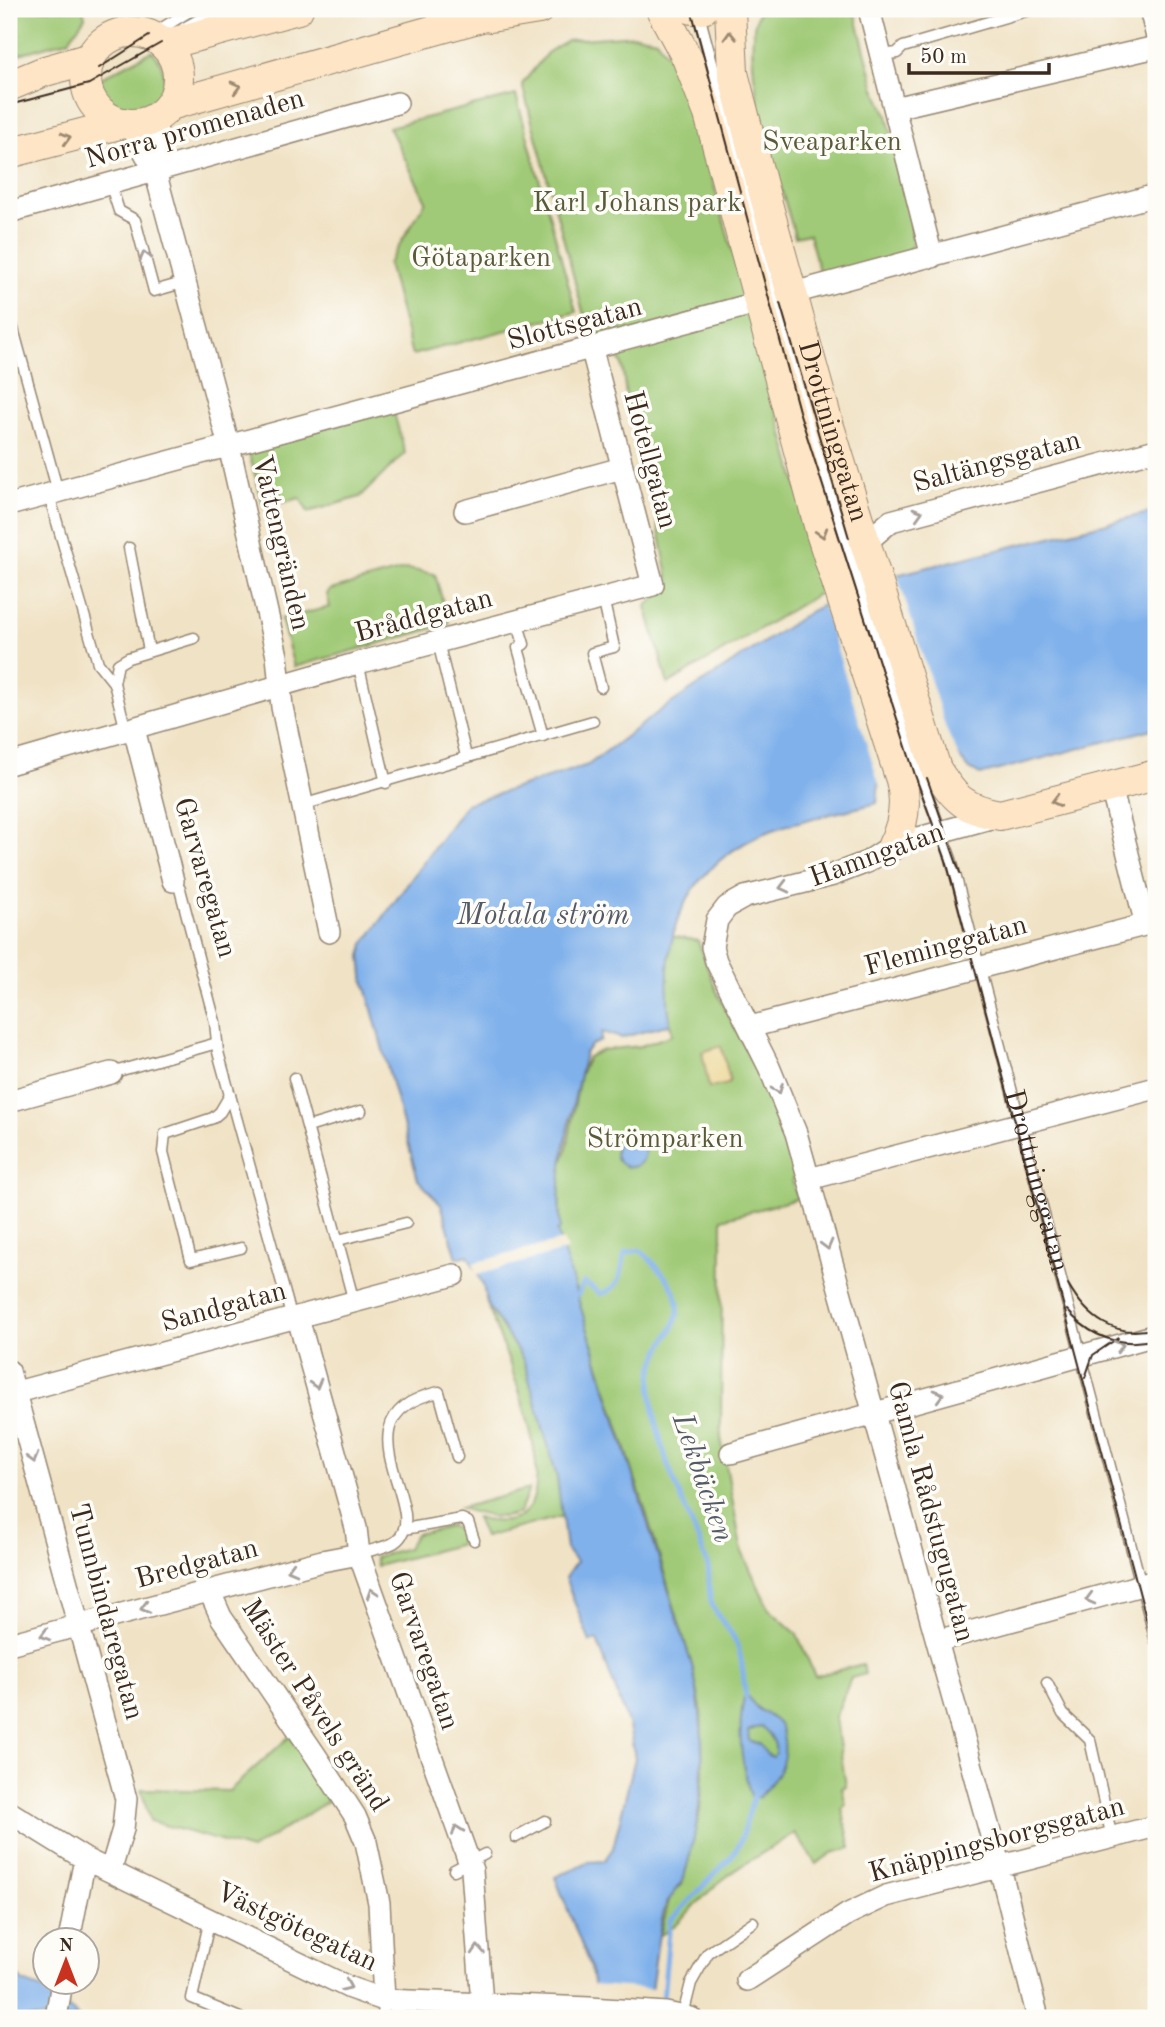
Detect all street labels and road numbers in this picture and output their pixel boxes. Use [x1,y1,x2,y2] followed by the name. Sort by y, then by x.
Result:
[82,85,308,175] street label: Norra promenaden
[505,294,645,356] street label: Slottsgatan
[792,338,872,526] street label: Drottninggatan
[617,388,681,532] street label: Hotellgatan
[910,427,1084,499] street label: Saltängsgatan
[246,453,314,633] street label: Vattengränden
[352,585,496,649] street label: Bråddgatan
[168,795,240,961] street label: Garvaregatan
[806,819,948,893] street label: Hamngatan
[862,912,1030,982] street label: Fleminggatan
[998,1087,1073,1275] street label: Drottninggatan
[158,1278,290,1338] street label: Sandgatan
[882,1379,978,1645] street label: Gamla Rådstugugatan
[63,1501,147,1723] street label: Tunnbindaregatan
[133,1535,261,1595] street label: Bredgatan
[383,1568,463,1734] street label: Garvaregatan
[235,1595,393,1817] street label: Mäster Påvels gränd
[866,1793,1128,1889] street label: Knäppingsborgsgatan
[211,1878,381,1978] street label: Västgötegatan

